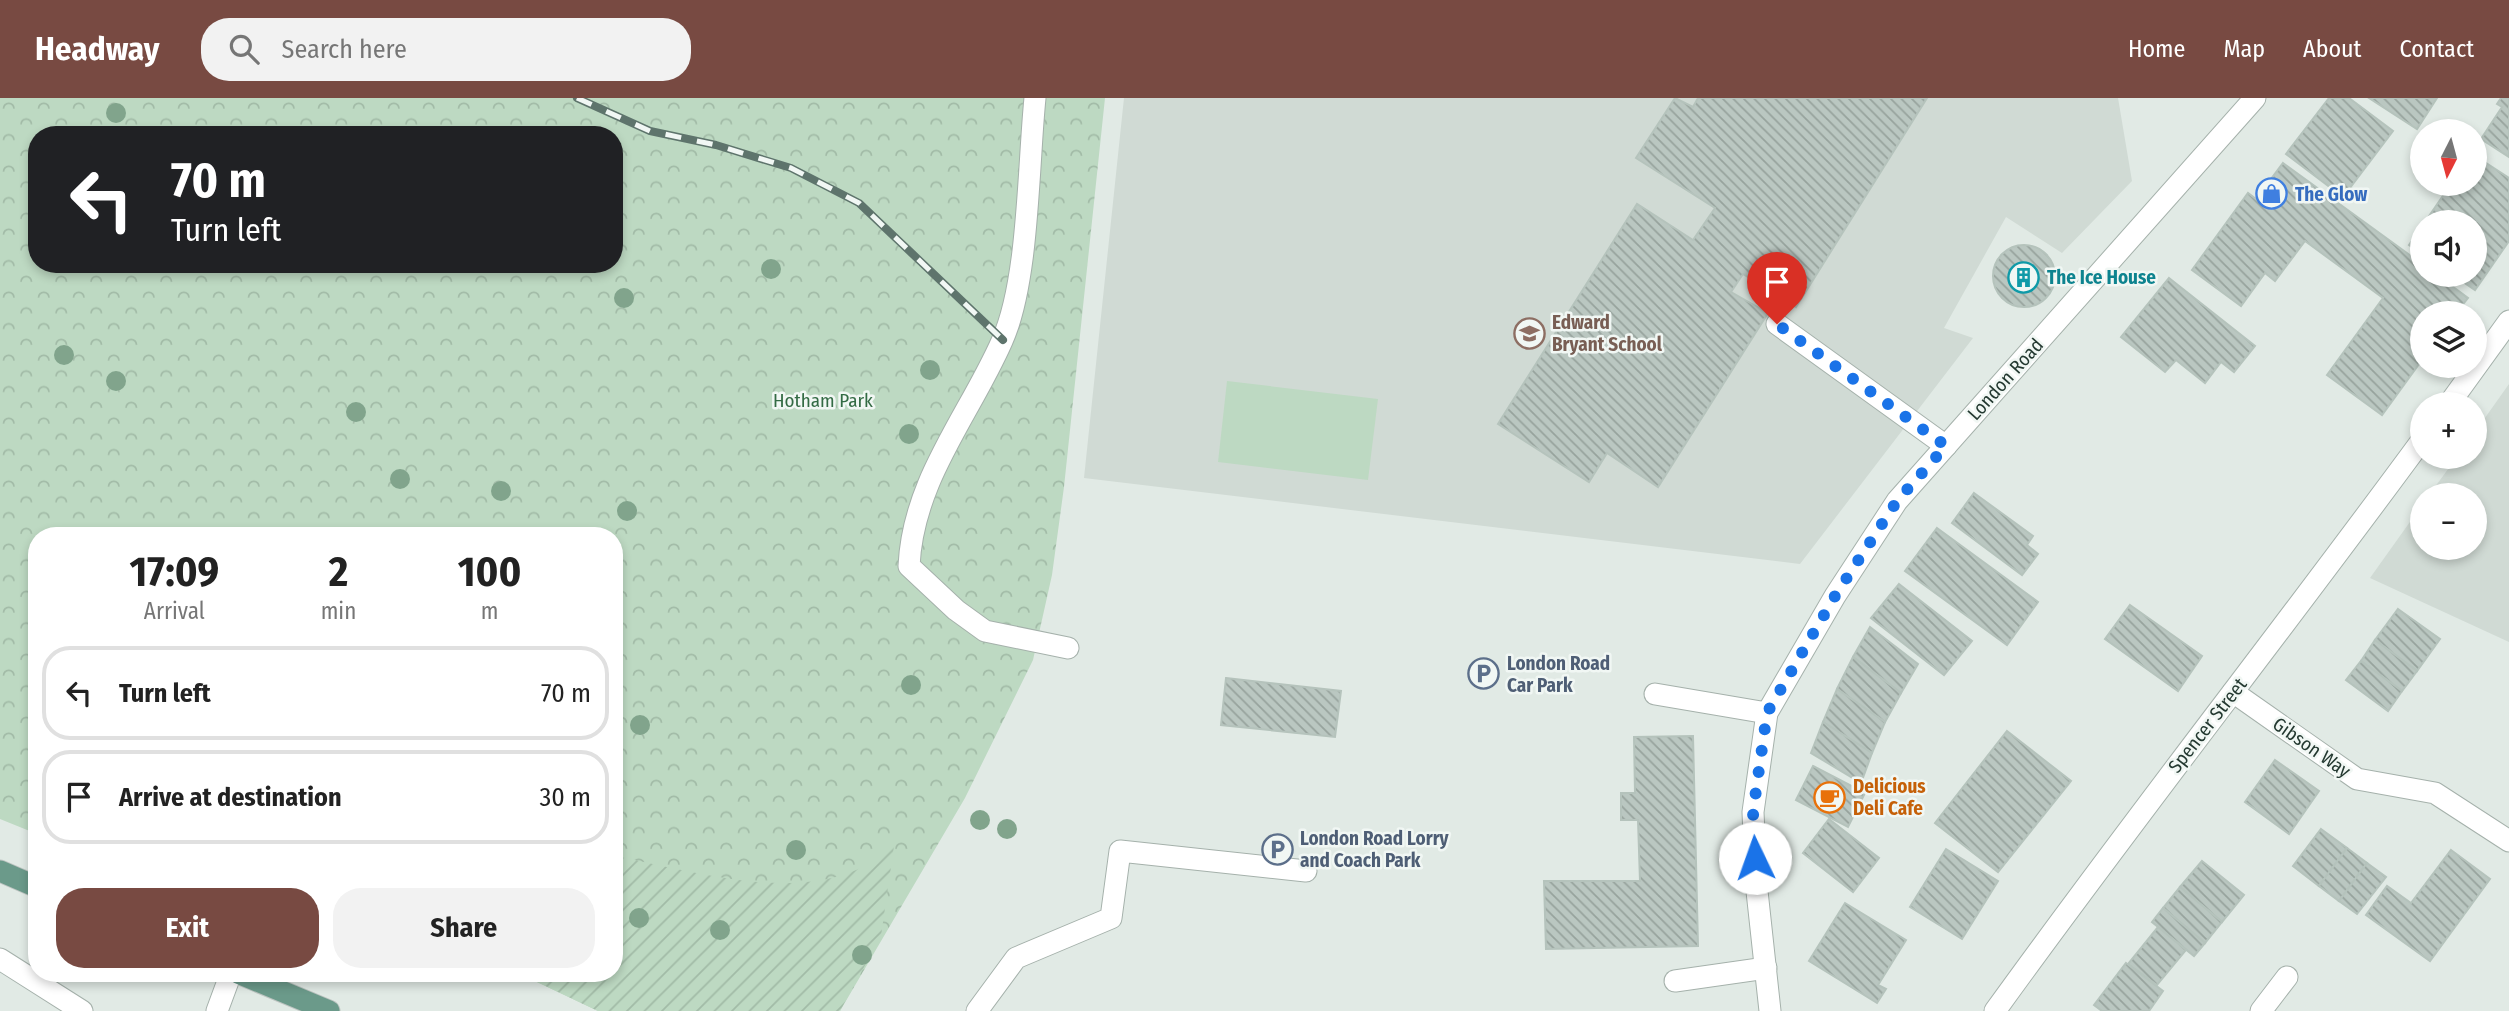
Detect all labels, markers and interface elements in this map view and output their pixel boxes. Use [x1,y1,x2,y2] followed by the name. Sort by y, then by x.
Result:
[201,18,691,81] search box
[35,29,159,69] text: Headway
[225,30,263,68] icon: search
[281,34,407,65] text: Search here
[2128,35,2185,63] text: Home
[2223,35,2265,63] text: Map
[2303,35,2361,63] text: About
[2399,35,2474,63] text: Contact
[2410,119,2487,196] north arrow
[2410,119,2487,560] map controls
[171,151,266,210] text: 70 m
[56,154,147,245] icon: left
[2255,177,2289,211] shop icon: The Glow
[2295,183,2367,206] place label: The Glow
[2410,210,2487,287] button: sound
[171,211,281,249] text: Turn left
[1747,252,1807,324] pin
[2007,260,2041,294] building icon: The Ice House
[1758,263,1796,301] icon: arrive
[2047,266,2156,289] place label: The Ice House
[2410,301,2487,378] button: layers
[1552,311,1663,356] place label: Edward Bryant School
[1512,316,1546,350] school or university icon: Edward Bryant School
[1963,334,2048,425] street label: London Road
[773,389,873,412] park label: Hotham Park
[2410,392,2487,469] button: +
[2410,483,2487,560] button: −
[130,547,219,597] text: 17:09
[329,547,348,597] text: 2
[458,547,521,597] text: 100
[144,597,205,625] text: Arrival
[321,597,356,625] text: min
[481,597,498,625] text: m
[1507,652,1610,697] place label: London Road Car Park
[1467,657,1501,691] parking icon: London Road Car Park
[2163,673,2252,777] street label: Spencer Street
[60,674,98,712] icon: left
[119,678,211,709] text: Turn left
[541,678,591,709] text: 70 m
[2268,712,2355,783] street label: Gibson Way
[1853,775,1926,820] place label: Delicious Deli Cafe
[60,778,98,816] icon: arrive
[1813,780,1847,814] cafe icon: Delicious Deli Cafe
[119,782,342,813] text: Arrive at destination
[540,782,591,813] text: 30 m
[1718,821,1792,895] position arrow
[1300,827,1450,872] place label: London Road Lorry and Coach Park
[1260,832,1294,866] parking icon: London Road Lorry and Coach Park
[56,888,319,968] button: Exit
[333,888,595,968] button: Share

